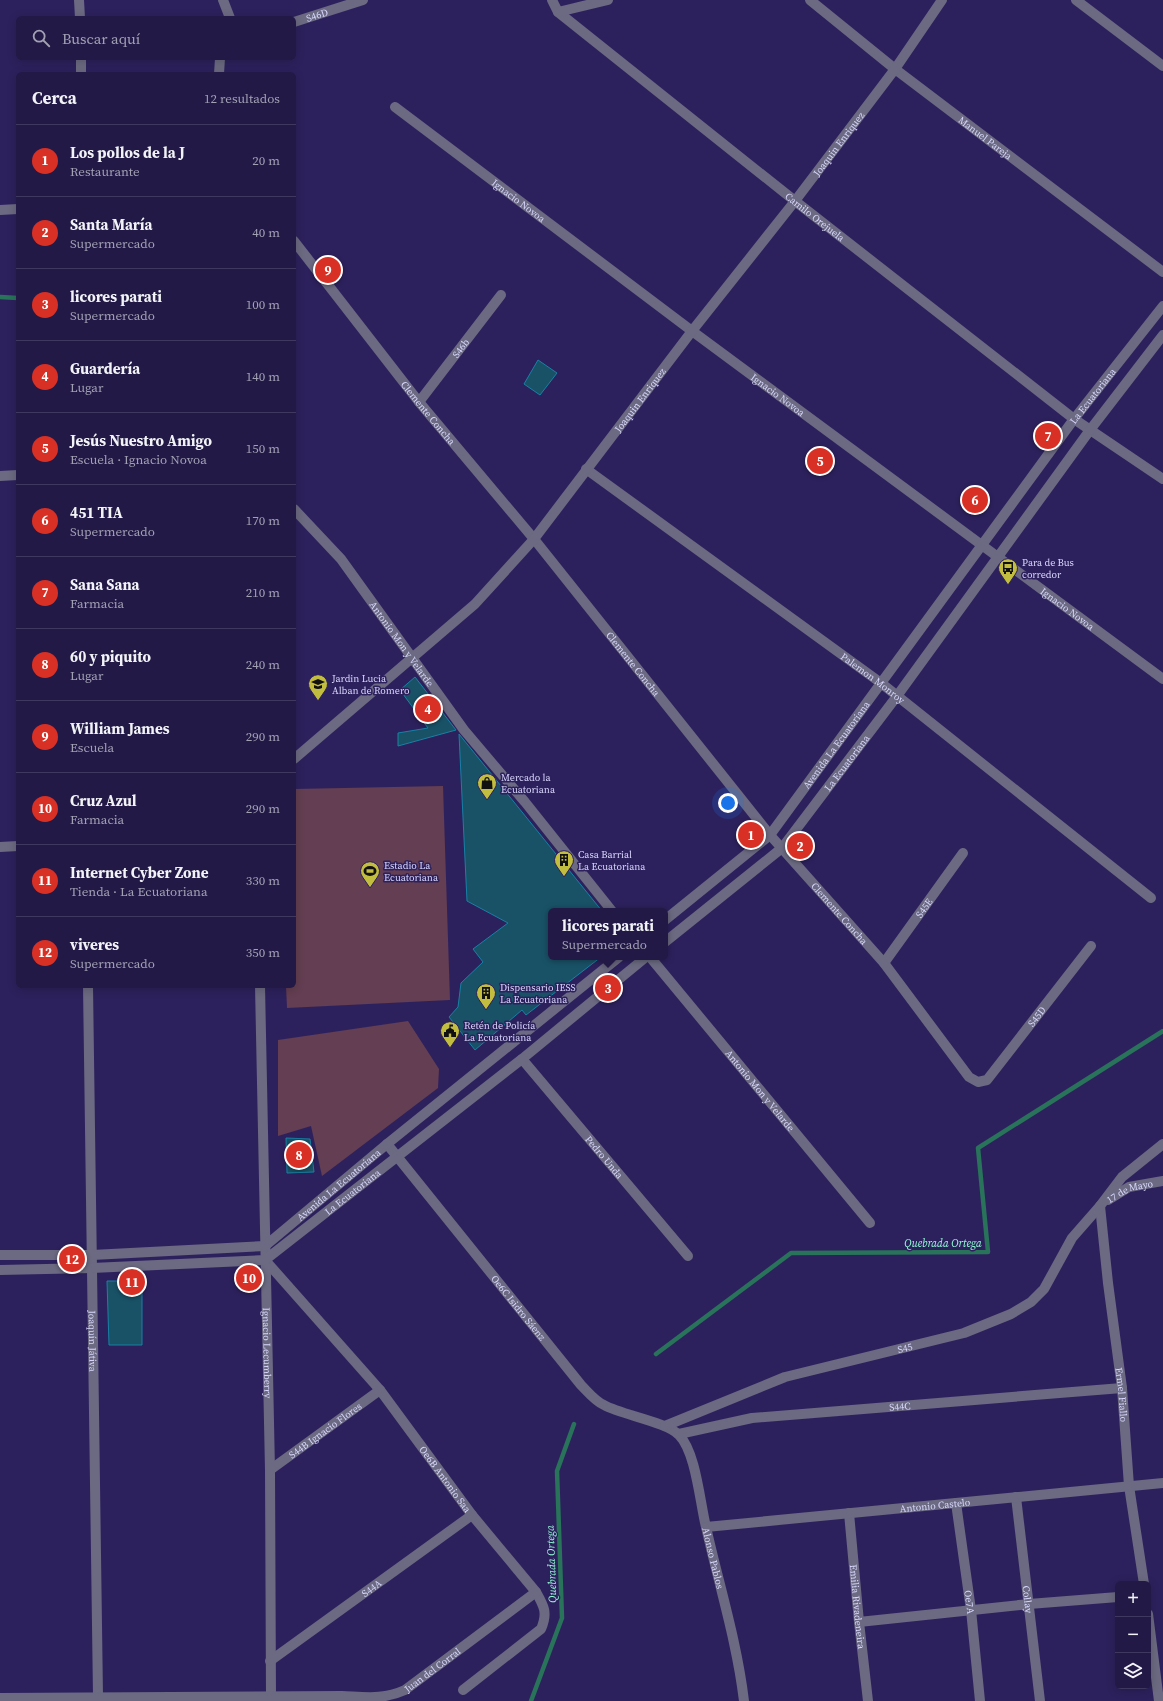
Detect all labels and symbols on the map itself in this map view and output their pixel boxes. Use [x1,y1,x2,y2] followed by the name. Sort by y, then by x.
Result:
[304,6,330,25] street label: S46D
[810,109,868,180] street label: Joaquin Enriquez
[956,113,1015,163] street label: Manuel Pareja
[489,176,549,226] street label: Ignacio Novoa
[782,190,848,245] street label: Camilo Orejuela
[315,255,341,285] pin: 9
[449,336,472,361] street label: S46b
[611,365,669,435] street label: Joaquin Enriquez
[1067,365,1119,426] street label: La Ecuatoriana
[748,371,808,420] street label: Ignacio Novoa
[398,378,459,448] street label: Clemente Concha
[1035,421,1061,451] pin: 7
[807,446,833,476] pin: 5
[962,485,988,515] pin: 6
[1022,556,1074,581] place label: Para de Bus corredor
[997,557,1019,585] bus stop icon: Para de Bus corredor
[1038,585,1098,634] street label: Ignacio Novoa
[366,599,437,689] street label: Antonio Mon y Velarde
[603,629,663,700] street label: Clemente Concha
[838,650,908,707] street label: Palemon Monroy
[331,672,410,697] place label: Jardin Lucia Alban de Romero
[307,673,329,701] school or university icon: Jardin Lucia Alban de Romero
[415,694,441,724] pin: 4
[800,699,872,791] street label: Avenida La Ecuatoriana
[821,732,871,794] street label: La Ecuatoriana
[501,771,556,796] place label: Mercado la Ecuatoriana
[476,772,498,800] shop icon: Mercado la Ecuatoriana
[718,793,738,813] your location
[738,820,764,850] pin: 1
[787,831,813,861] pin: 2
[578,848,646,873] place label: Casa Barrial La Ecuatoriana
[553,849,575,877] building icon: Casa Barrial La Ecuatoriana
[384,859,439,884] place label: Estadio La Ecuatoriana
[359,860,381,888] sports icon: Estadio La Ecuatoriana
[808,880,871,948] street label: Clemente Concha
[913,896,936,920] street label: S45E
[595,973,621,1003] pin: 3
[500,981,576,1006] place label: Dispensario IESS La Ecuatoriana
[475,982,497,1010] building icon: Dispensario IESS La Ecuatoriana
[1025,1004,1049,1029] street label: S45D
[464,1019,536,1044] place label: Retén de Policía La Ecuatoriana
[439,1020,461,1048] public building icon: Retén de Policía La Ecuatoriana
[722,1047,797,1134] street label: Antonio Mon y Velarde
[582,1133,626,1182] street label: Pedro Unda
[286,1140,312,1170] pin: 8
[295,1146,383,1222] street label: Avenida La Ecuatoriana
[322,1167,382,1217] street label: La Ecuatoriana
[1104,1177,1155,1206] street label: 17 de Mayo
[904,1236,982,1251] water label: Quebrada Ortega
[59,1244,85,1274] pin: 12
[236,1263,262,1293] pin: 10
[119,1267,145,1297] pin: 11
[488,1273,549,1344] street label: Oe6C Isidro Sáenz
[260,1307,275,1399] street label: Ignacio Lecumberry
[86,1309,99,1373] street label: Joaquín Játiva
[896,1340,914,1356] street label: S45
[1112,1367,1130,1423] street label: Ermel Fiallo
[889,1399,911,1414] street label: S44C
[286,1400,364,1461] street label: S44B Ignacio Flores
[416,1443,474,1516] street label: Oe6B Antonio Saa
[899,1496,971,1515] street label: Antonio Castelo
[543,1525,560,1603] water label: Quebrada Ortega
[699,1526,727,1590] street label: Alonso Pablos
[847,1564,868,1651] street label: Emilia Rivadeneira
[359,1576,385,1600] street label: S44A
[1019,1585,1036,1615] street label: Collay
[961,1589,977,1615] street label: Oe7A
[401,1645,463,1696] street label: Juan del Corral

